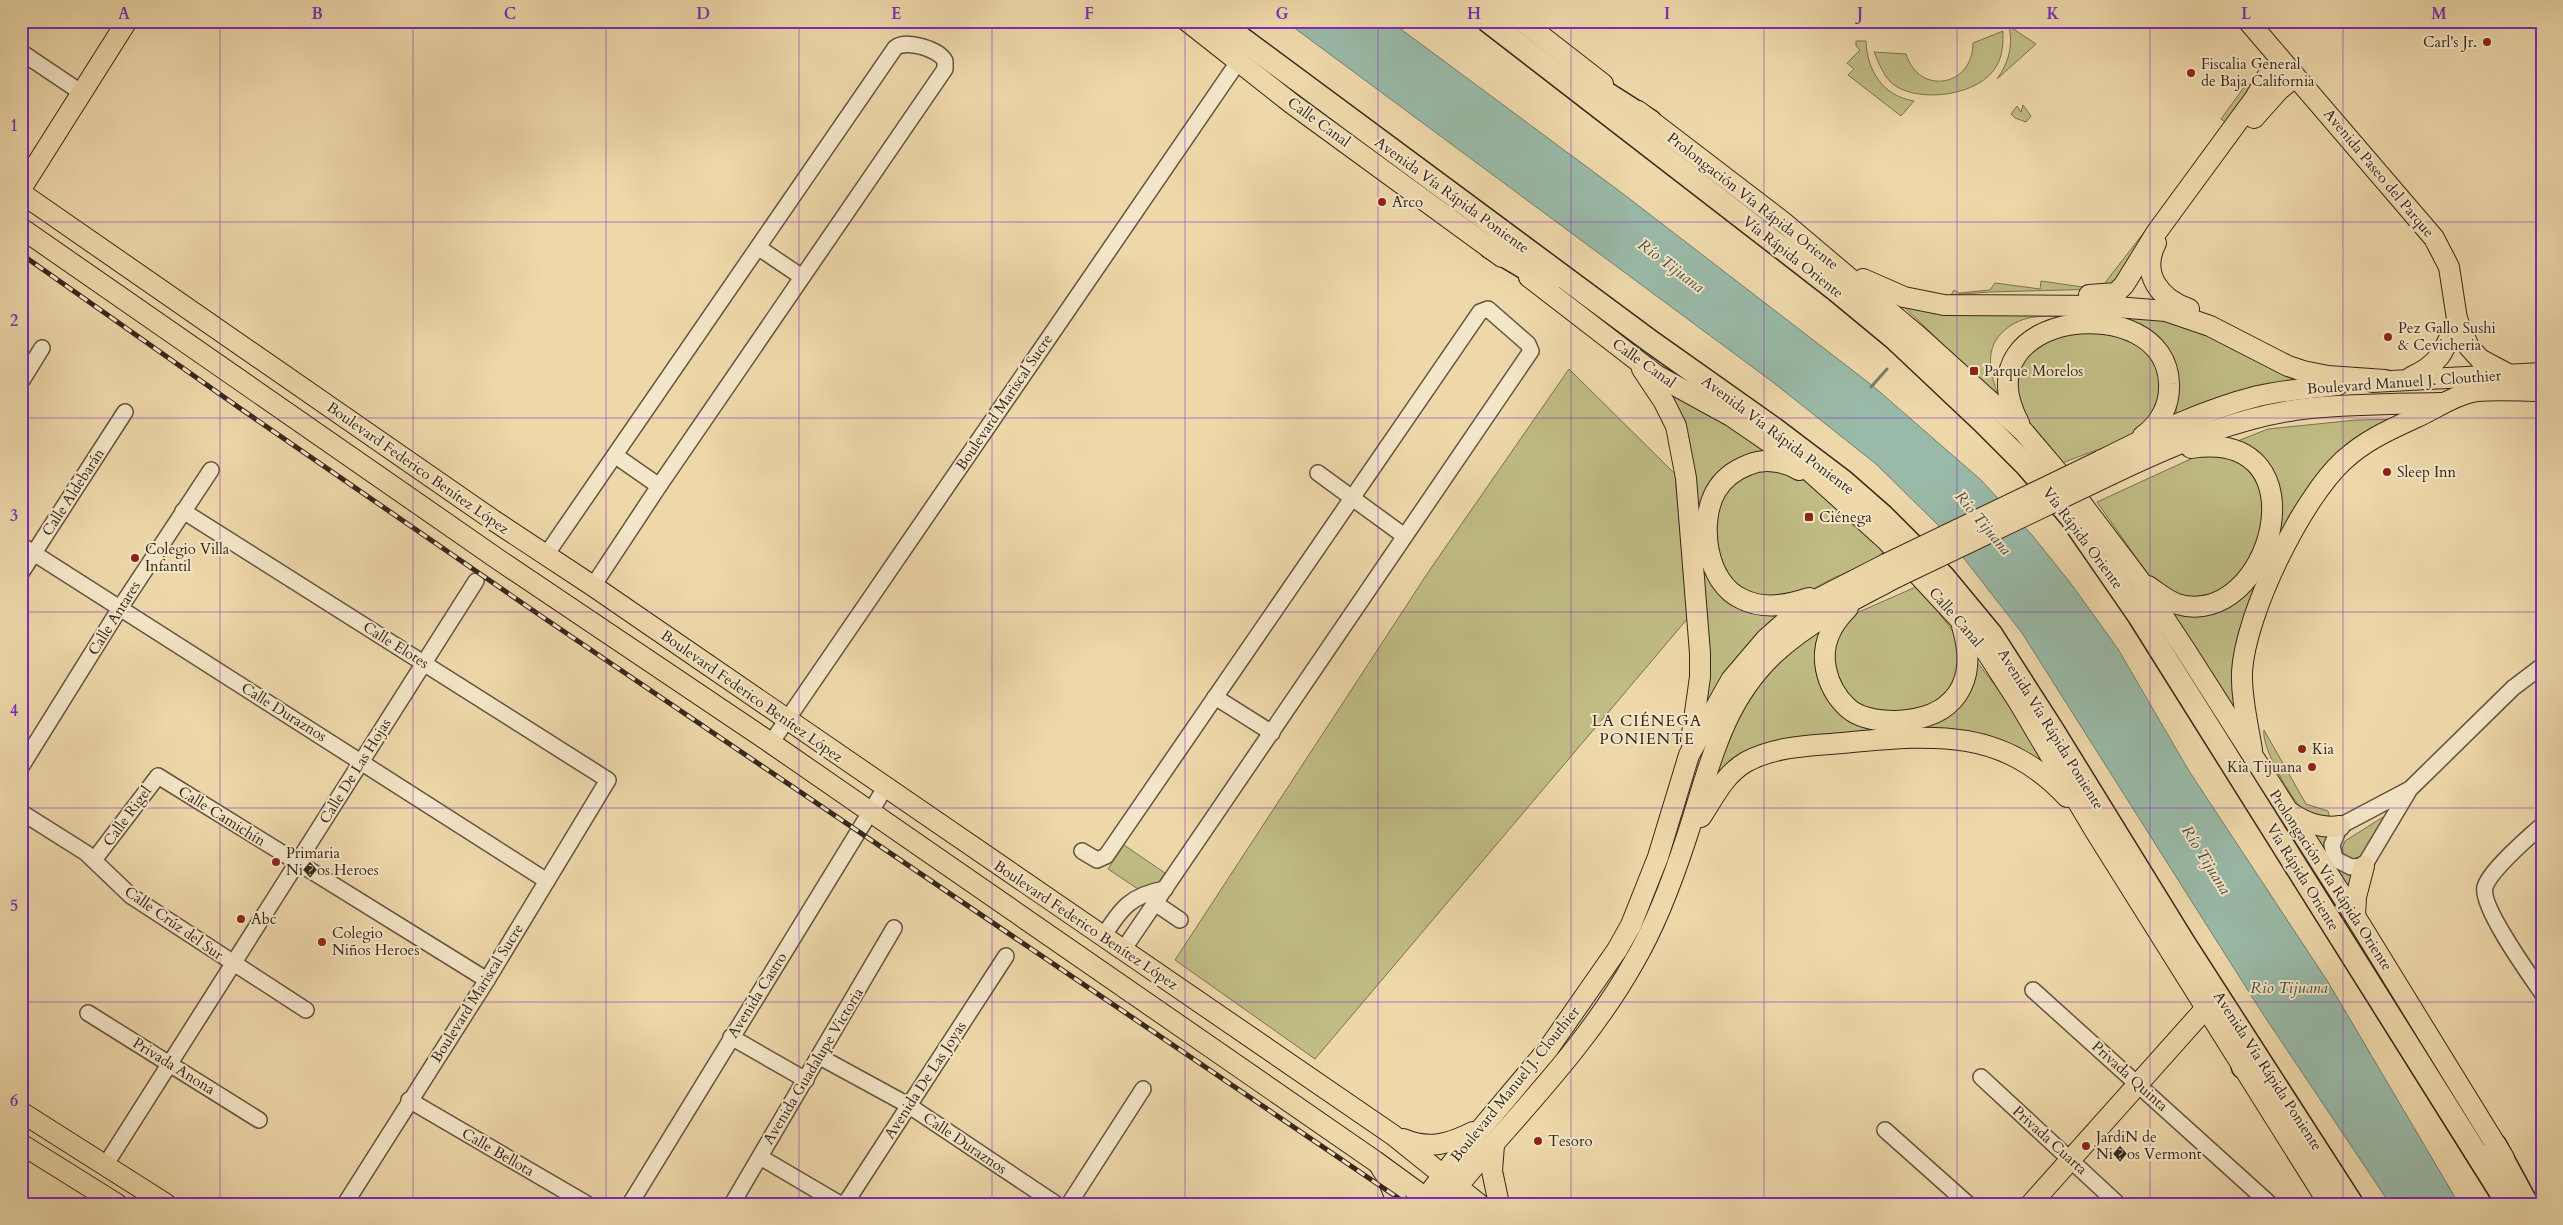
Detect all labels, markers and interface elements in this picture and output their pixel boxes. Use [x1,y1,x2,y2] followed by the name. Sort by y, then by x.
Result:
[118,3,130,25] text: A
[311,3,323,25] text: B
[504,3,516,25] text: C
[696,3,710,25] text: D
[891,3,901,25] text: E
[1084,3,1094,25] text: F
[1275,3,1289,25] text: G
[1467,3,1481,25] text: H
[1664,3,1670,25] text: I
[1855,3,1863,25] text: J
[2047,3,2060,25] text: K
[2241,3,2252,25] text: L
[2431,3,2447,25] text: M
[2423,32,2477,52] place label: Carl's Jr.
[2481,36,2493,48] marker: Carl's Jr.
[2201,54,2315,91] place label: Fiscalia General de Baja California
[2185,67,2197,79] marker: Fiscalia General de Baja California
[1284,92,1355,152] street label: Calle Canal
[2319,104,2439,242] street label: Avenida Paseo del Parque
[10,115,18,137] text: 1
[1664,129,1842,273] street label: Prolongación Vía Rápida Oriente
[1371,132,1533,258] street label: Avenida Vía Rápida Poniente
[1392,192,1423,212] place label: Arco
[1376,196,1388,208] marker: Arco
[1739,212,1847,302] street label: Vía Rápida Oriente
[1633,234,1709,298] water label: Río Tijuana
[10,310,18,332] text: 2
[2398,318,2496,355] place label: Pez Gallo Sushi & Cevicheria
[951,330,1057,474] street label: Boulevard Mariscal Sucre
[2382,331,2394,343] marker: Pez Gallo Sushi & Cevicheria
[1608,334,1680,392] street label: Calle Canal
[1984,361,2083,381] place label: Parque Morelos
[1968,365,1980,377] marker: Parque Morelos
[2306,365,2502,399] street label: Boulevard Manuel J. Clouthier
[1698,371,1859,499] street label: Avenida Vía Rápida Poniente
[323,397,513,539] street label: Boulevard Federico Benítez López
[37,444,109,540] street label: Calle Aldebarán
[2397,462,2457,482] place label: Sleep Inn
[2381,466,2393,478] marker: Sleep Inn
[2038,483,2128,593] street label: Vía Rápida Oriente
[1950,486,2016,560] water label: Río Tijuana
[10,505,18,527] text: 3
[1819,507,1872,527] place label: Ciénega
[1803,511,1815,523] marker: Ciénega
[145,539,230,576] place label: Colegio Villa Infantil
[129,552,141,564] marker: Colegio Villa Infantil
[83,577,145,659] street label: Calle Antares
[1924,583,1988,651] street label: Calle Canal
[359,617,433,673] street label: Calle Elotes
[657,625,847,767] street label: Boulevard Federico Benítez López
[1993,645,2109,813] street label: Avenida Vía Rápida Poniente
[238,678,330,746] street label: Calle Duraznos
[10,700,18,722] text: 4
[1592,710,1702,750] district label: LA CIÉNEGA PONIENTE
[315,715,395,827] street label: Calle De Las Hojas
[2312,739,2334,759] place label: Kia
[2296,743,2308,755] marker: Kia
[2227,757,2303,777] place label: Kia Tijuana
[2306,761,2318,773] marker: Kia Tijuana
[175,781,270,851] street label: Calle Camichín
[98,782,156,850] street label: Calle Rigel
[2265,785,2397,975] street label: Prolongación Vía Rápida Oriente
[2262,820,2344,935] street label: Vía Rápida Oriente
[2176,821,2236,899] water label: Río Tijuana
[286,843,379,880] place label: Primaria Ni�os Heroes
[270,856,282,868] marker: Primaria Ni�os Heroes
[990,856,1182,994] street label: Boulevard Federico Benítez López
[121,881,228,965] street label: Calle Crúz del Sur
[10,895,18,917] text: 5
[251,909,277,929] place label: Abc
[235,913,247,925] marker: Abc
[426,920,528,1066] street label: Boulevard Mariscal Sucre
[332,923,419,960] place label: Colegio Niños Heroes
[316,936,328,948] marker: Colegio Niños Heroes
[723,948,791,1042] street label: Avenida Castro
[2250,977,2328,999] water label: Rio Tijuana
[758,984,868,1148] street label: Avenida Guadalupe Victoria
[2209,987,2327,1155] street label: Avenida Vía Rápida Poniente
[1446,1002,1584,1166] street label: Boulevard Manuel J. Clouthier
[879,1017,971,1143] street label: Avenida De Las Joyas
[129,1033,219,1100] street label: Privada Anona
[2088,1036,2173,1116] street label: Privada Quinta
[10,1090,18,1112] text: 6
[2008,1101,2092,1179] street label: Privada Cuarta
[919,1108,1011,1178] street label: Calle Duraznos
[458,1123,538,1181] street label: Calle Bellota
[2094,1127,2202,1164] place label: JardiN de Ni�os Vermont
[1548,1131,1593,1151] place label: Tesoro
[1532,1135,1544,1147] marker: Tesoro
[2080,1140,2092,1152] marker: JardiN de Ni�os Vermont

